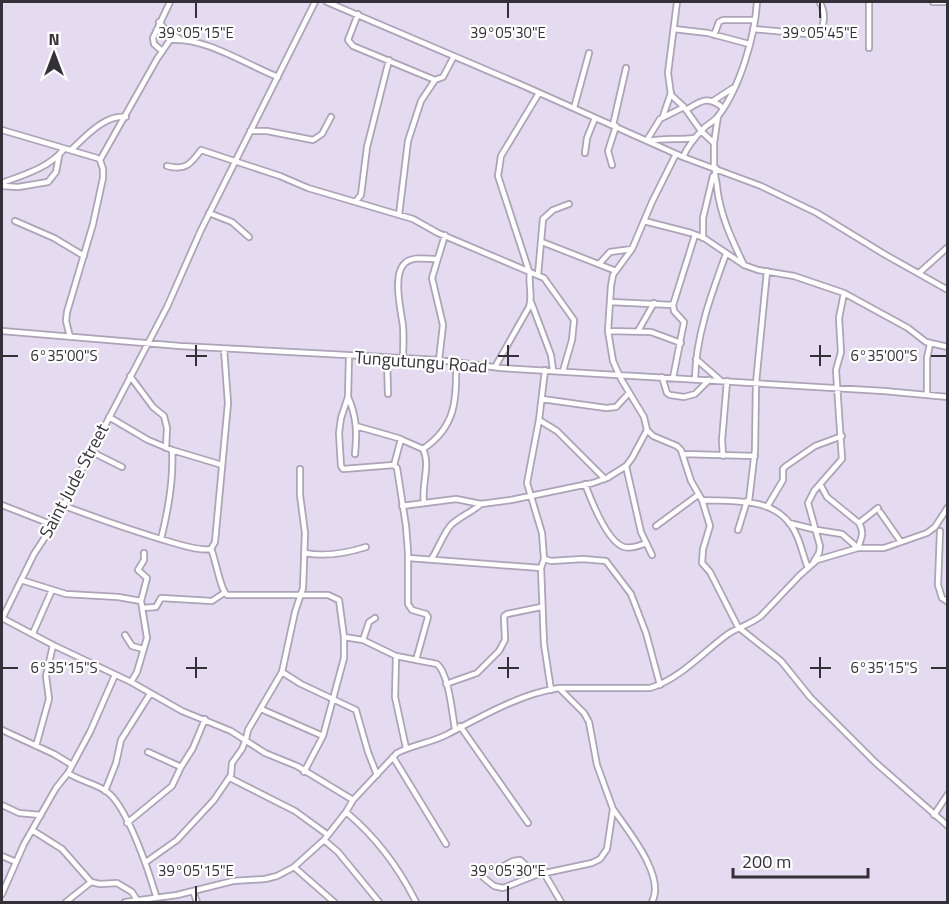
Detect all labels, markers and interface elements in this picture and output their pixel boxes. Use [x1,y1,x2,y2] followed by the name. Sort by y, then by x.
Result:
[158,21,234,44] text: 39°05'15"E
[470,21,546,44] text: 39°05'30"E
[782,21,858,44] text: 39°05'45"E
[24,24,84,84] north arrow
[48,27,60,51] text: N
[354,343,488,380] street label: Tungutungu Road
[30,344,98,367] text: 6°35'00"S
[850,344,918,367] text: 6°35'00"S
[32,418,115,543] street label: Saint Jude Street
[30,656,98,679] text: 6°35'15"S
[850,656,918,679] text: 6°35'15"S
[733,841,868,879] scale bar
[742,848,791,875] text: 200 m
[158,859,234,882] text: 39°05'15"E
[470,859,546,882] text: 39°05'30"E

